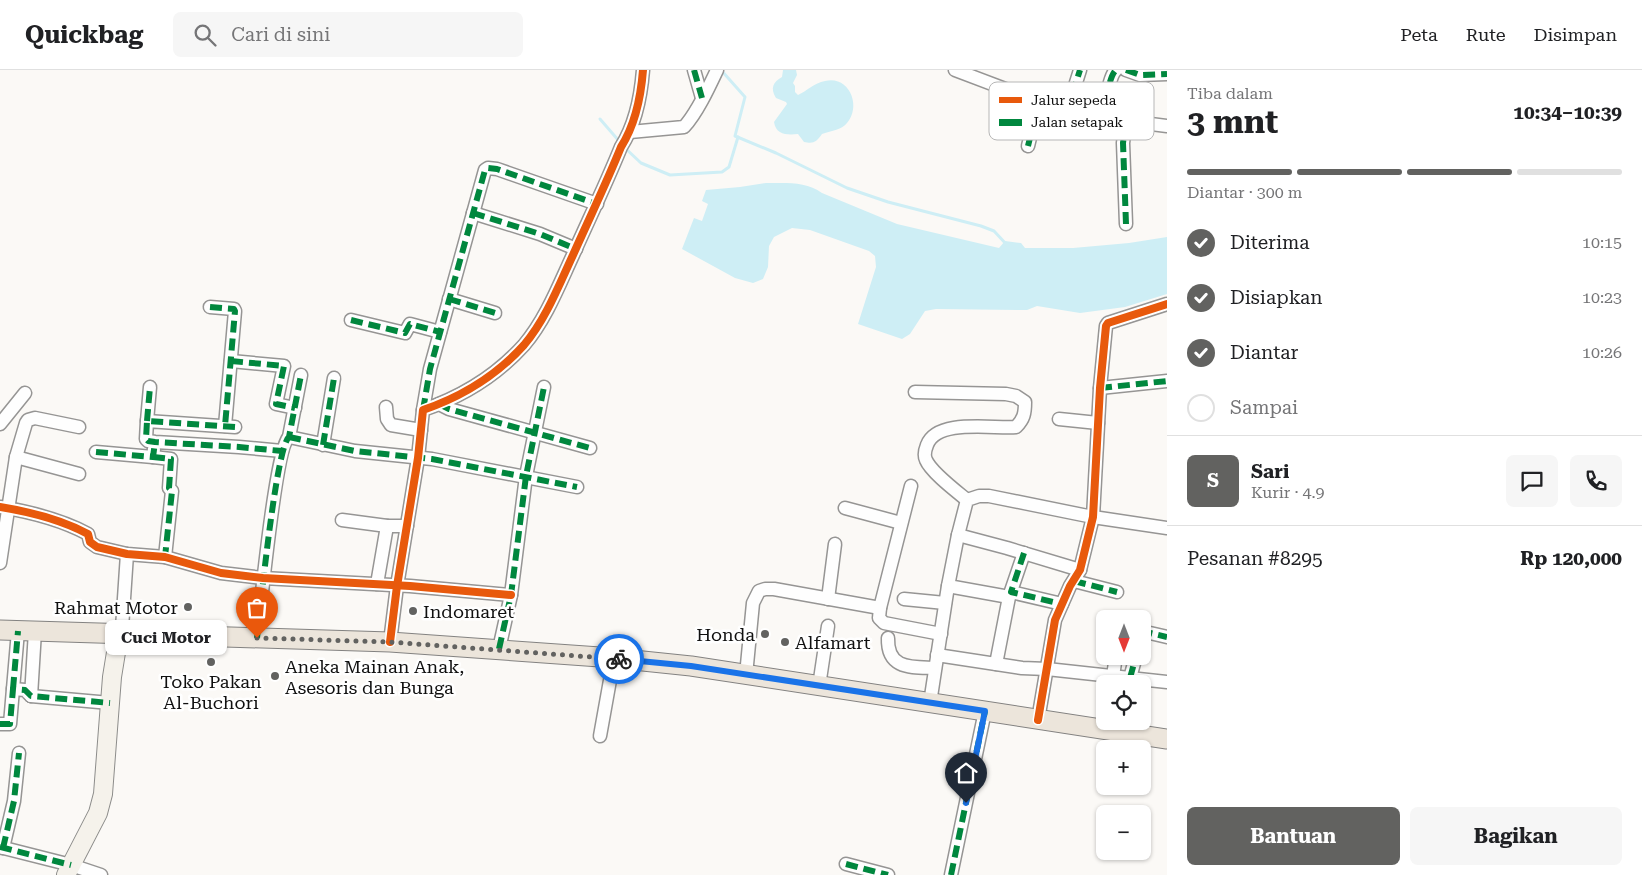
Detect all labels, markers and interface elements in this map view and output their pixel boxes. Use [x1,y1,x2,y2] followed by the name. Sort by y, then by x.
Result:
[173,12,523,57] search box
[25,21,143,49] text: Quickbag
[191,21,219,49] icon: search
[231,23,330,46] text: Cari di sini
[1400,24,1438,45] text: Peta
[1466,24,1506,45] text: Rute
[1534,24,1617,45] text: Disimpan
[989,82,1154,140] legend
[1187,84,1273,103] text: Tiba dalam
[1031,92,1117,108] text: Jalur sepeda
[1513,101,1622,124] text: 10:34–10:39
[1187,103,1278,141] text: 3 mnt
[1031,114,1123,130] text: Jalan setapak
[1187,183,1302,202] text: Diantar · 300 m
[1187,229,1215,257] icon: check
[1230,231,1310,254] text: Diterima
[1582,233,1622,252] text: 10:15
[1187,284,1215,312] icon: check
[1230,286,1323,309] text: Disiapkan
[1582,288,1622,307] text: 10:23
[1187,339,1215,367] icon: check
[1230,341,1298,364] text: Diantar
[1582,343,1622,362] text: 10:26
[1230,396,1298,419] text: Sampai
[1506,455,1558,507] button: chat
[1570,455,1622,507] button: phone
[1251,460,1289,483] text: Sari
[1207,469,1219,492] text: S
[1251,483,1325,502] text: Kurir · 4.9
[1187,547,1323,570] text: Pesanan #8295
[1520,547,1622,570] text: Rp 120,000
[236,587,278,638] pin
[243,594,271,622] icon: bag
[54,597,178,618] place label: Rahmat Motor
[182,601,194,613] marker: Rahmat Motor
[423,601,514,622] place label: Indomaret
[407,605,419,617] marker: Indomaret
[1096,610,1151,665] north arrow
[1096,610,1151,860] map controls
[104,620,227,656] callout: Cuci Motor
[696,624,755,645] place label: Honda
[121,628,211,647] text: Cuci Motor
[759,628,771,640] marker: Honda
[795,632,871,653] place label: Alfamart
[594,634,644,684] courier
[779,636,791,648] marker: Alfamart
[605,645,633,673] icon: bike
[205,656,217,668] marker: Toko Pakan Al-Buchori
[285,656,464,698] place label: Aneka Mainan Anak, Asesoris dan Bunga
[269,670,281,682] marker: Aneka Mainan Anak, Asesoris dan Bunga
[160,671,262,713] place label: Toko Pakan Al-Buchori
[1096,675,1151,730] button: locate
[1096,740,1151,795] button: +
[945,752,987,803] pin
[952,759,980,787] icon: home
[1096,805,1151,860] button: −
[1187,807,1400,865] button: Bantuan
[1410,807,1622,865] button: Bagikan

